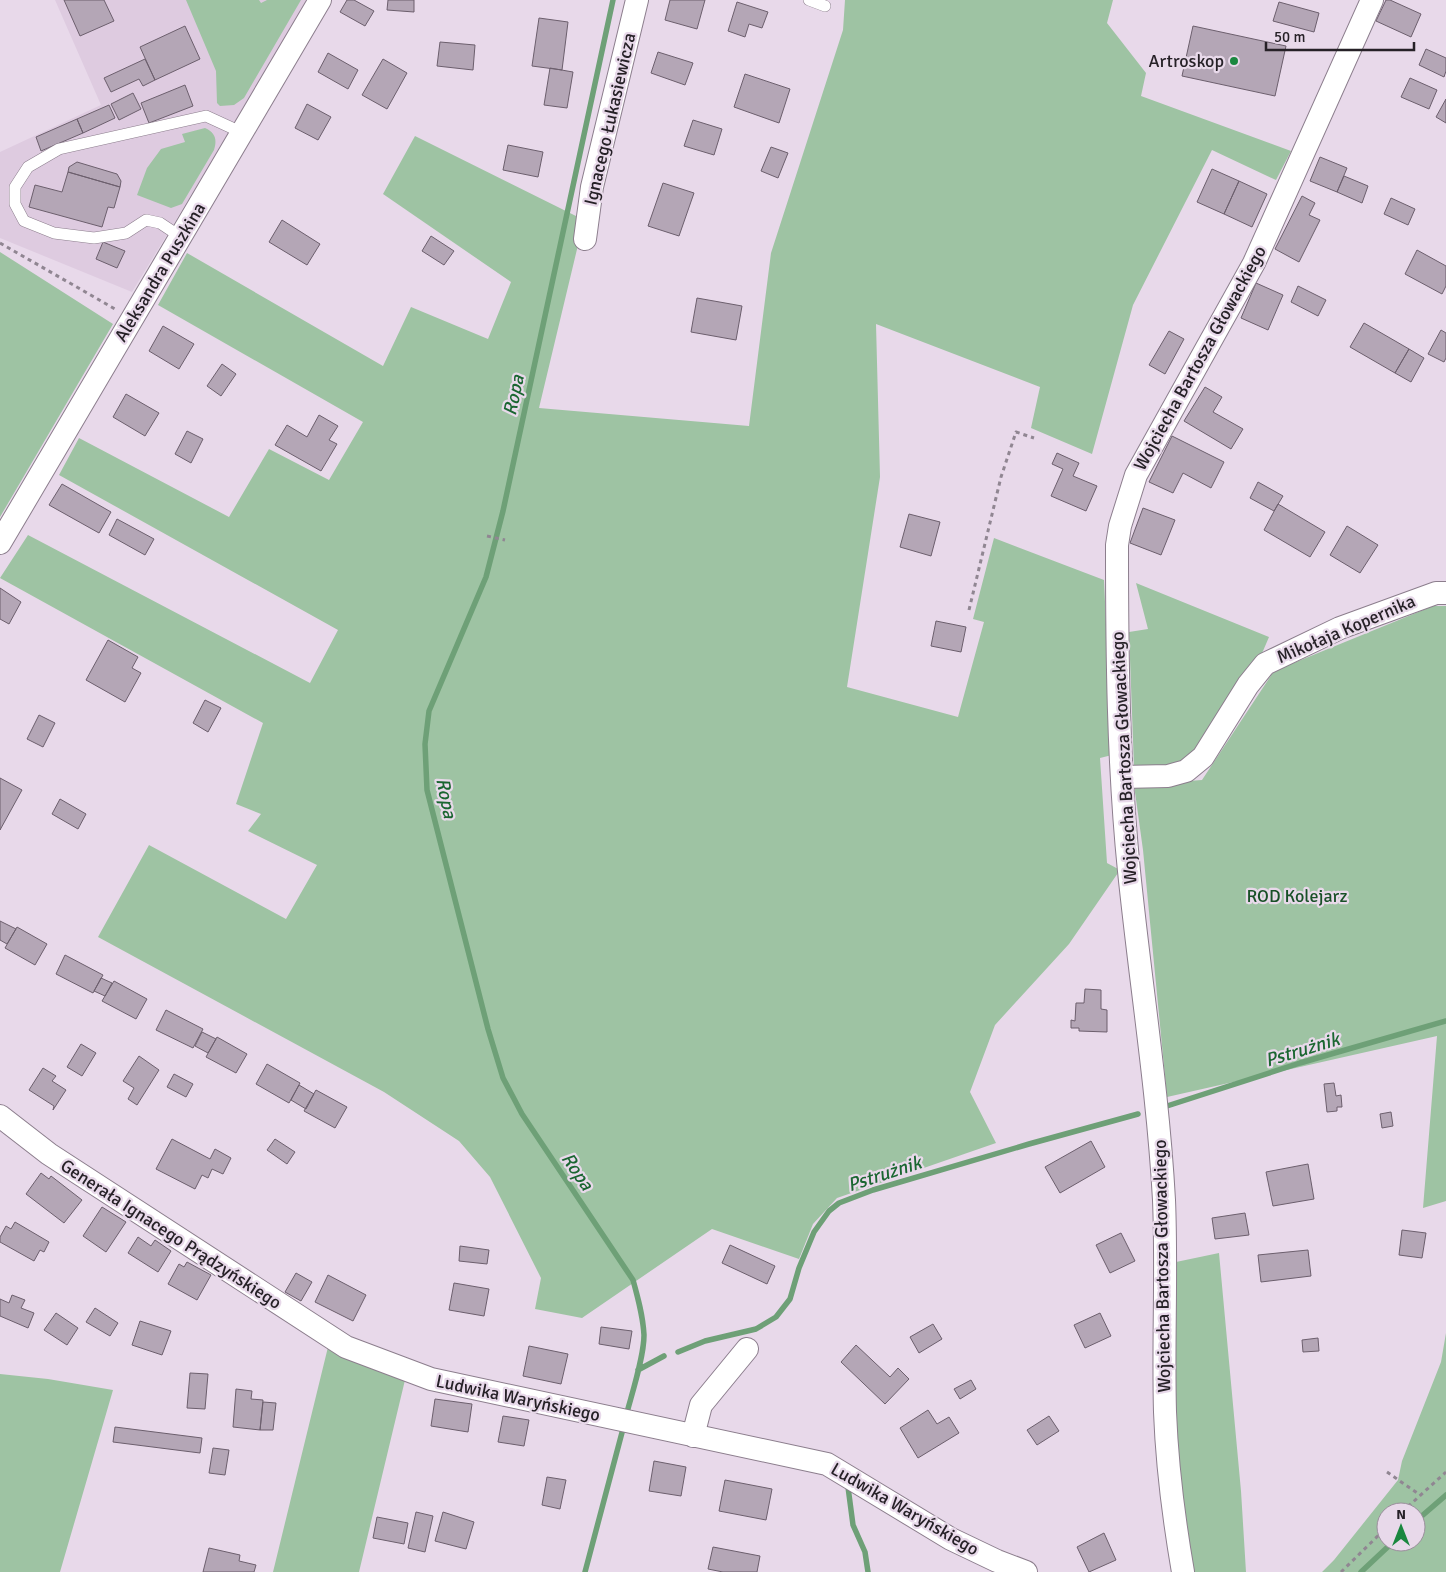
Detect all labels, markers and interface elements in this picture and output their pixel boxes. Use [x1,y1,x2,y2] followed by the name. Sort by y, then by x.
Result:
[1266,20,1414,52] scale bar
[1274,28,1305,46] text: 50 m
[579,31,641,207] street label: Ignacego Łukasiewicza
[1149,50,1224,72] place label: Artroskop
[1228,55,1240,67] marker: Artroskop
[110,198,210,346] street label: Aleksandra Puszkina
[1129,242,1271,474] street label: Wojciecha Bartosza Głowackiego
[498,371,530,418] water label: Ropa
[1273,590,1419,668] street label: Mikołaja Kopernika
[1106,631,1142,885] street label: Wojciecha Bartosza Głowackiego
[430,776,462,822] water label: Ropa
[1247,885,1347,907] park label: ROD Kolejarz
[1262,1027,1344,1073] water label: Pstrużnik
[1149,1139,1175,1393] street label: Wojciecha Bartosza Głowackiego
[556,1148,599,1196] water label: Ropa
[844,1150,926,1197] water label: Pstrużnik
[56,1154,286,1314] street label: Generała Ignacego Prądzyńskiego
[434,1370,602,1426] street label: Ludwika Waryńskiego
[827,1458,983,1560] street label: Ludwika Waryńskiego
[1376,1502,1426,1552] north arrow
[1396,1506,1406,1523] text: N

